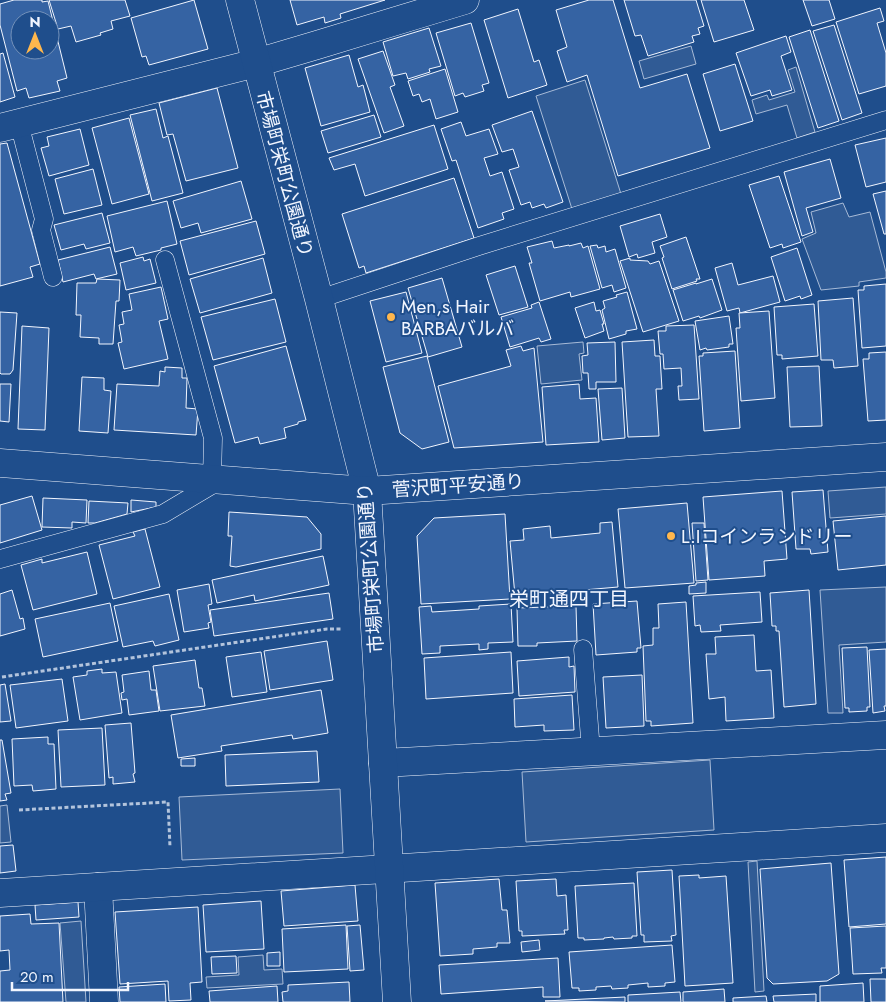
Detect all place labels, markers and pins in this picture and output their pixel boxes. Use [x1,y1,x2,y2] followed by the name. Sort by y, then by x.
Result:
[401,293,514,342] place label: Men,s Hair BARBAバルバ
[385,311,397,323] marker: Men,s Hair BARBAバルバ
[681,523,852,550] place label: L.Iコインランドリー
[665,530,677,542] marker: L.Iコインランドリー

